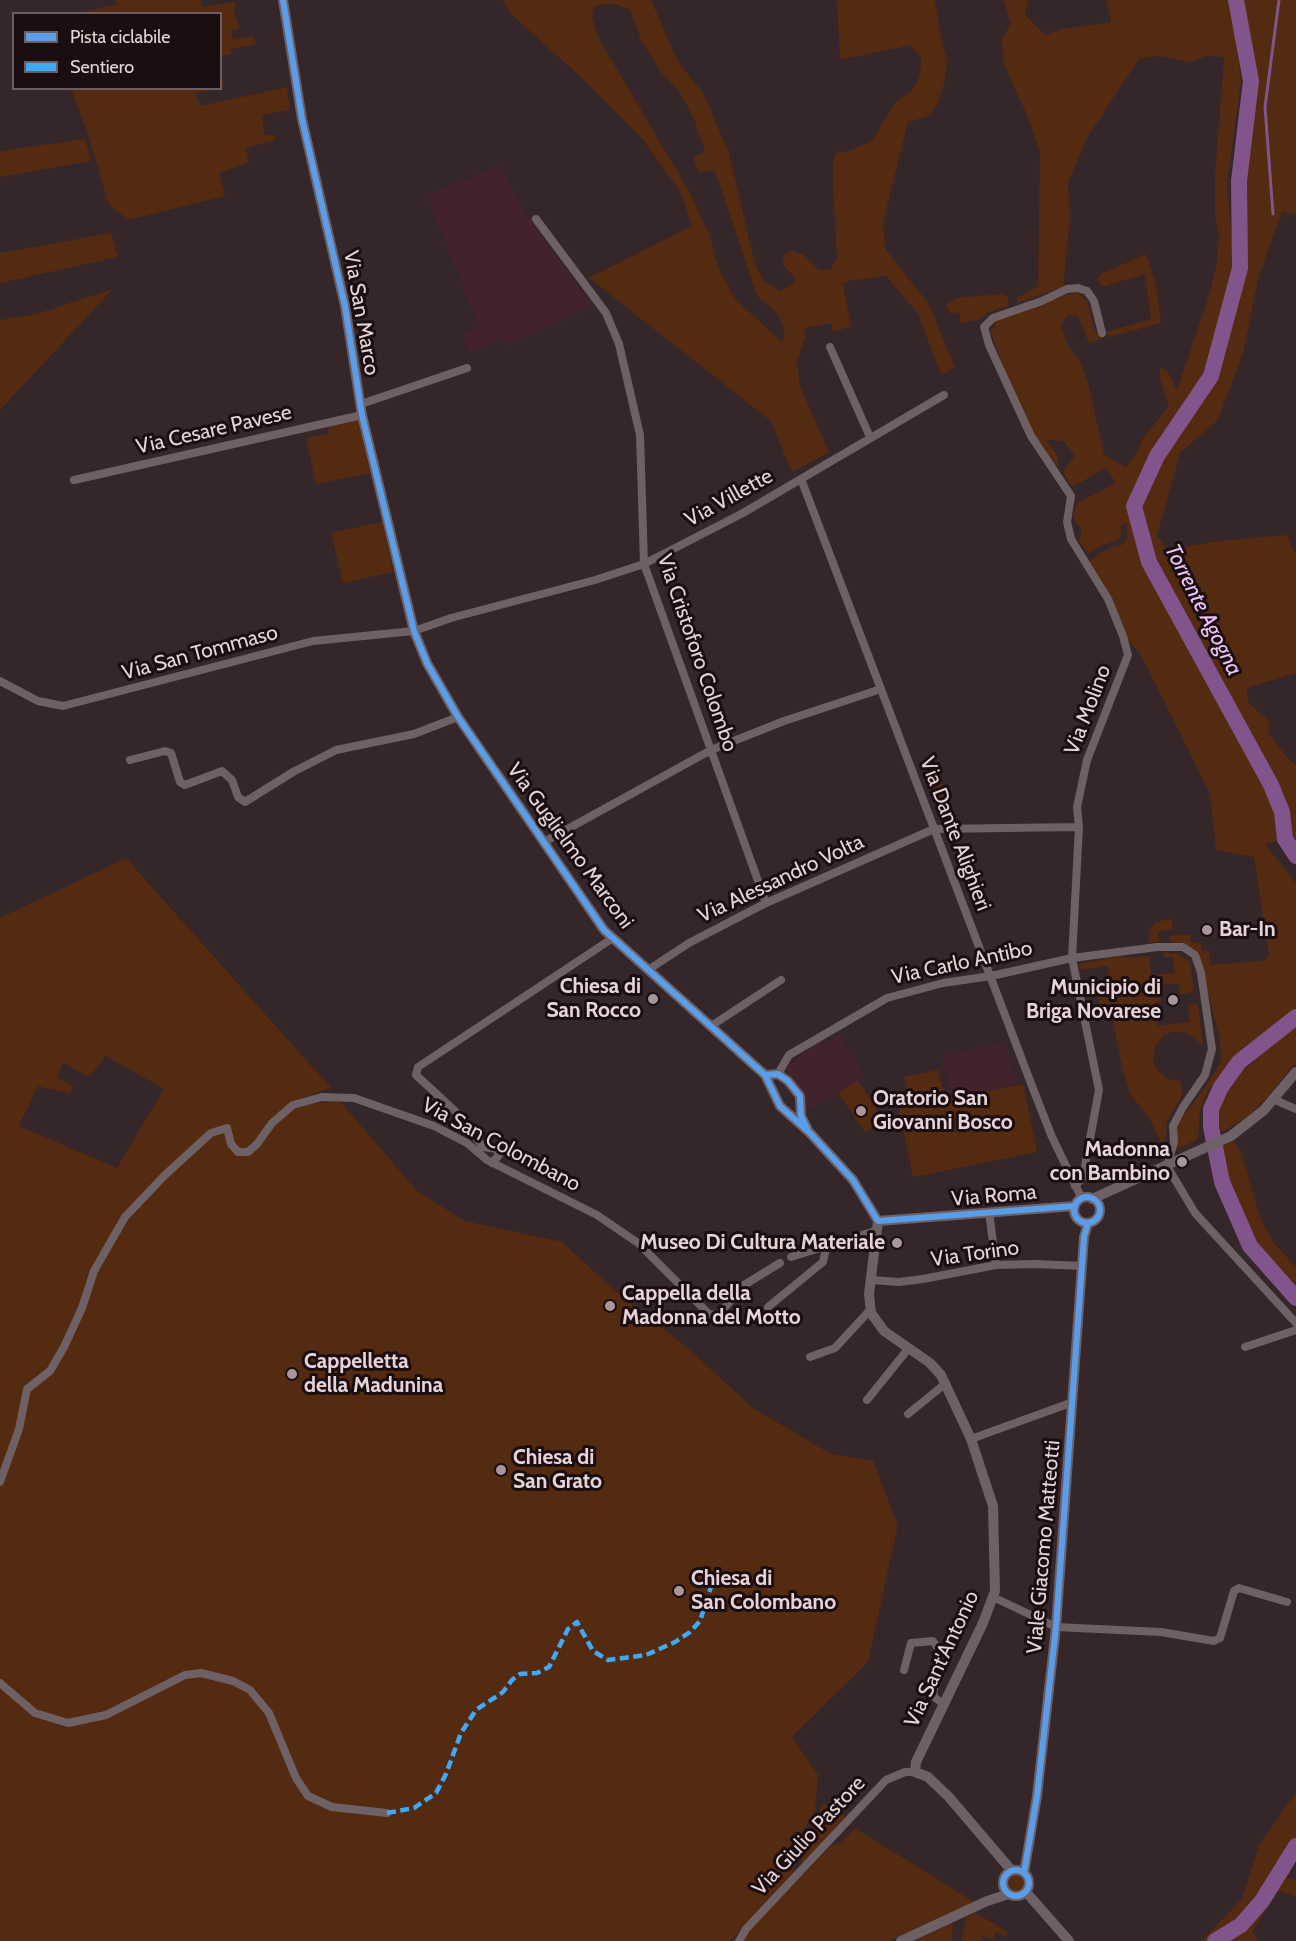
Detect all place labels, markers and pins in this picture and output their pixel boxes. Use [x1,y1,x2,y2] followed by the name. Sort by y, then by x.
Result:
[1219,917,1276,943] place label: Bar-In
[1200,923,1214,937] marker: Bar-In
[546,974,641,1024] place label: Chiesa di San Rocco
[1026,975,1161,1025] place label: Municipio di Briga Novarese
[646,992,660,1006] marker: Chiesa di San Rocco
[1166,993,1180,1007] marker: Municipio di Briga Novarese
[873,1086,1013,1136] place label: Oratorio San Giovanni Bosco
[854,1104,868,1118] marker: Oratorio San Giovanni Bosco
[1050,1137,1170,1187] place label: Madonna con Bambino
[1175,1155,1189,1169] marker: Madonna con Bambino
[640,1230,885,1256] place label: Museo Di Cultura Materiale
[890,1236,904,1250] marker: Museo Di Cultura Materiale
[622,1281,801,1331] place label: Cappella della Madonna del Motto
[603,1299,617,1313] marker: Cappella della Madonna del Motto
[304,1349,443,1399] place label: Cappelletta della Madunina
[285,1367,299,1381] marker: Cappelletta della Madunina
[513,1445,602,1495] place label: Chiesa di San Grato
[494,1463,508,1477] marker: Chiesa di San Grato
[691,1566,836,1616] place label: Chiesa di San Colombano
[672,1584,686,1598] marker: Chiesa di San Colombano

